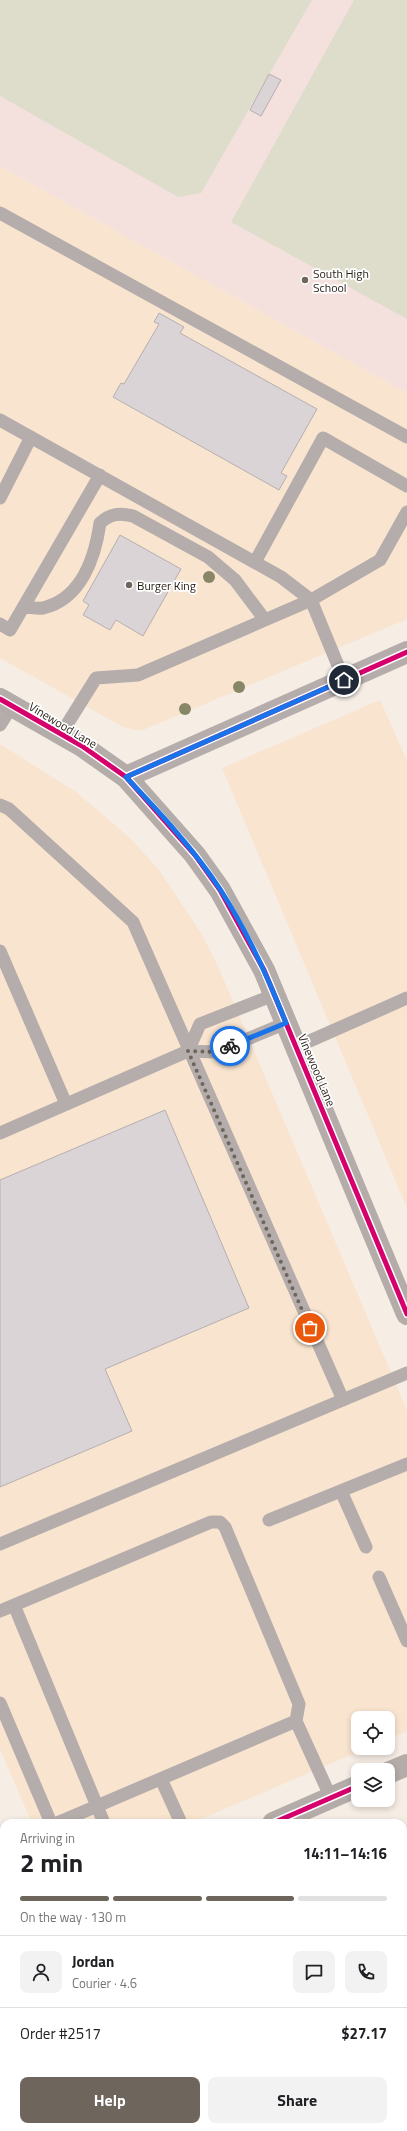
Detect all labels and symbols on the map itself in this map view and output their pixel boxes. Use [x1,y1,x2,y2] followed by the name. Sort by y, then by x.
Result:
[313,264,369,297] place label: South High School
[300,275,310,285] marker: South High School
[137,576,196,595] place label: Burger King
[124,580,134,590] marker: Burger King
[327,663,361,697] pin
[25,697,101,753] street label: Vinewood Lane
[210,1026,250,1066] courier
[293,1031,341,1109] street label: Vinewood Lane
[293,1311,327,1345] pin

